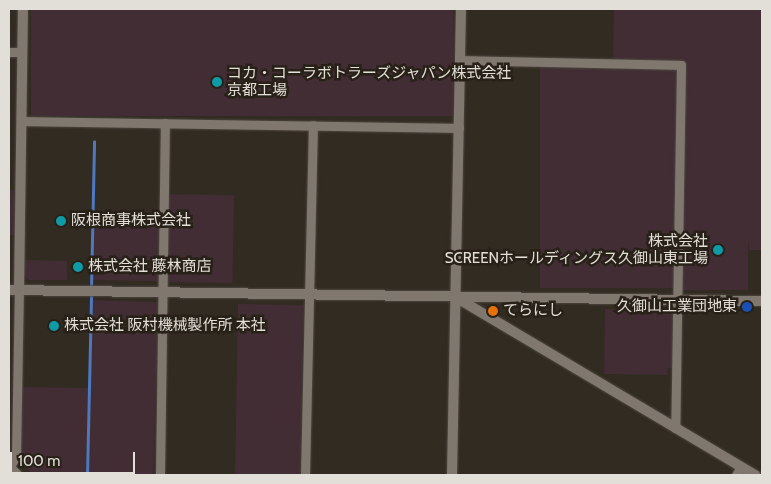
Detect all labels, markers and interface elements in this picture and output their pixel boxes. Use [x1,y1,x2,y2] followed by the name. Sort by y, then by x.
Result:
[227,64,512,99] place label: コカ・コーラボトラーズジャパン株式会社 京都工場
[211,76,223,88] marker: コカ・コーラボトラーズジャパン株式会社 京都工場
[71,212,191,230] place label: 阪根商事株式会社
[55,215,67,227] marker: 阪根商事株式会社
[444,232,708,267] place label: 株式会社 SCREENホールディングス久御山東工場
[712,244,724,256] marker: 株式会社 SCREENホールディングス久御山東工場
[88,258,211,276] place label: 株式会社 藤林商店
[72,261,84,273] marker: 株式会社 藤林商店
[617,298,737,316] place label: 久御山工業団地東
[741,301,753,313] marker: 久御山工業団地東
[503,302,563,320] place label: てらにし
[487,305,499,317] marker: てらにし
[64,317,266,335] place label: 株式会社 阪村機械製作所 本社
[48,320,60,332] marker: 株式会社 阪村機械製作所 本社
[12,442,138,474] scale bar
[18,452,60,470] text: 100 m

